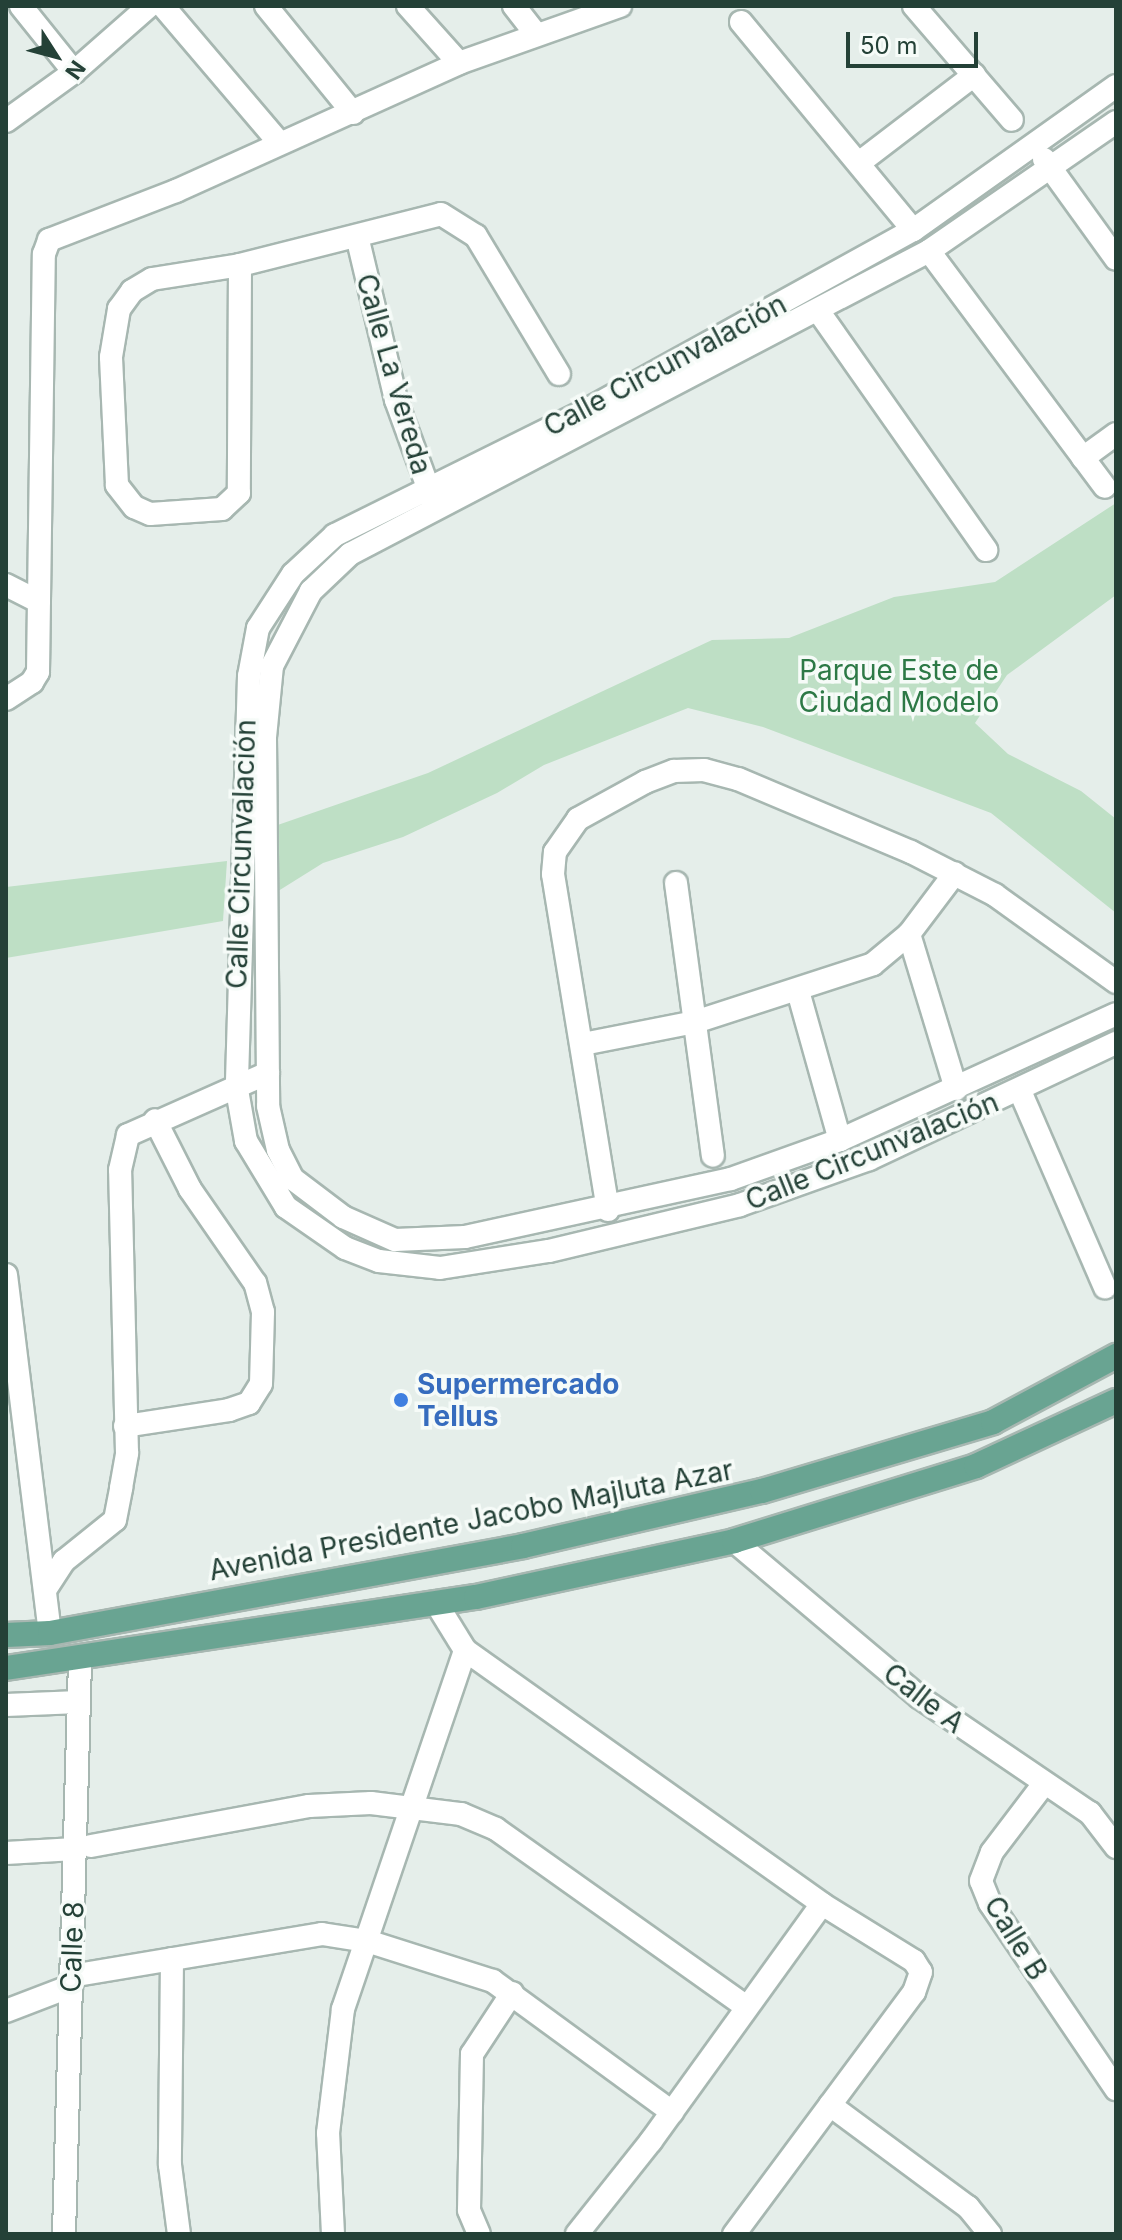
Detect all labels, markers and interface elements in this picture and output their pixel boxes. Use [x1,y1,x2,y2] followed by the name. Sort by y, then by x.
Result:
[16,16,96,96] north arrow
[850,16,982,66] scale bar
[860,31,918,60] text: 50 m
[60,56,91,85] text: N
[349,270,439,478] street label: Calle La Vereda
[538,287,792,443] street label: Calle Circunvalación
[799,653,999,719] park label: Parque Este de Ciudad Modelo
[220,719,262,989] street label: Calle Circunvalación
[741,1085,1003,1217] street label: Calle Circunvalación
[417,1367,619,1433] place label: Supermercado Tellus
[392,1391,410,1409] marker: Supermercado Tellus
[206,1453,736,1587] street label: Avenida Presidente Jacobo Majluta Azar
[877,1656,971,1740] street label: Calle A
[977,1890,1055,1986] street label: Calle B
[54,1901,90,1993] street label: Calle 8

